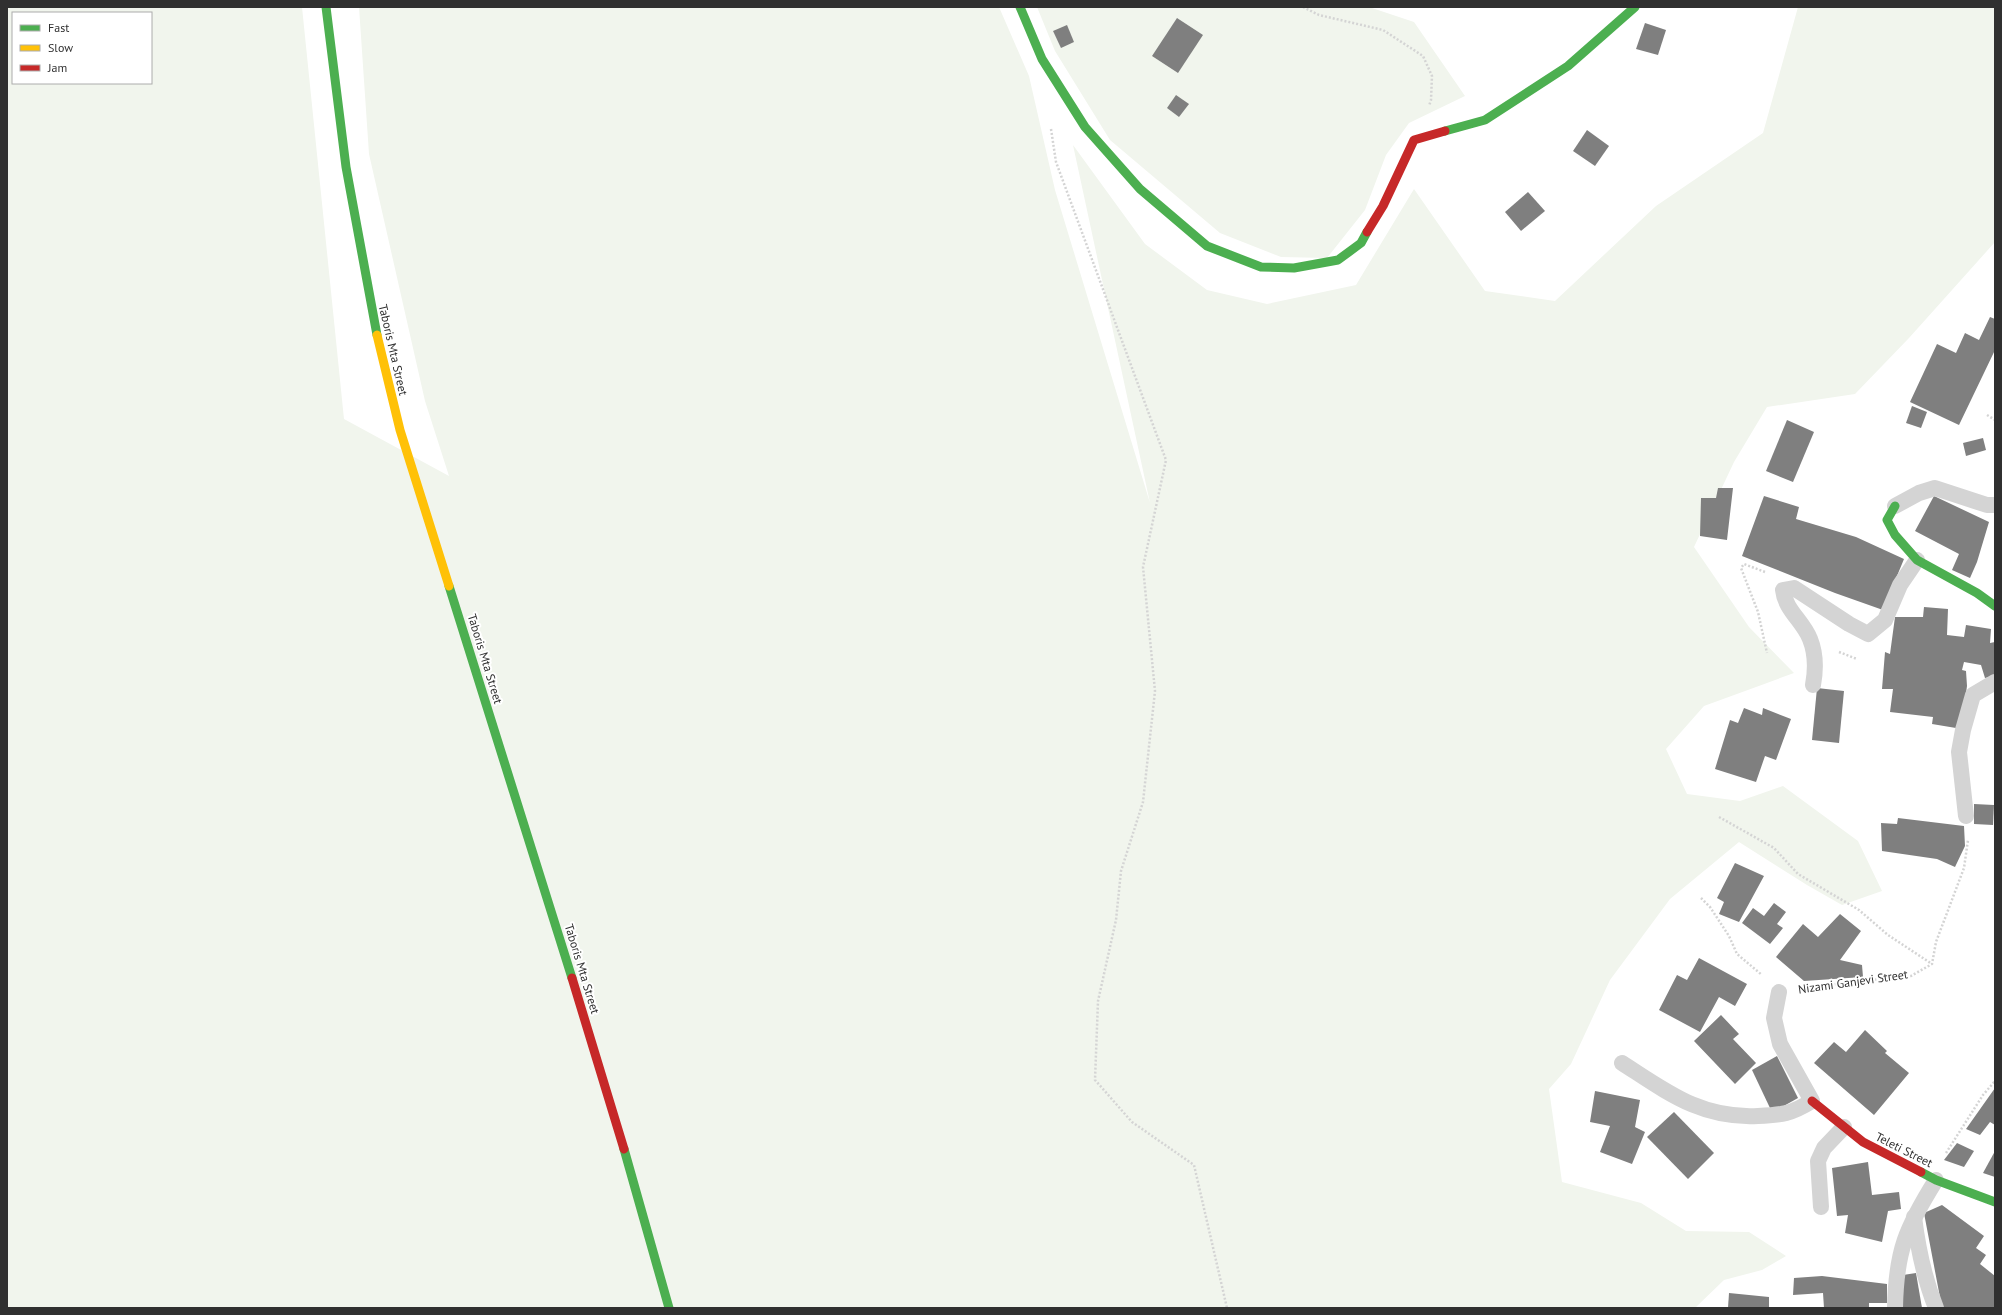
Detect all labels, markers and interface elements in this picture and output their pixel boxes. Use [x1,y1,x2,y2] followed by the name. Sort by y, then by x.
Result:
[12,12,152,84] legend
[48,20,69,35] text: Fast
[48,40,73,55] text: Slow
[47,60,67,75] text: Jam
[376,303,411,397] street label: Taboris Mta Street
[465,612,506,706] street label: Taboris Mta Street
[562,922,603,1016] street label: Taboris Mta Street
[1797,966,1909,997] street label: Nizami Ganjevi Street
[1873,1129,1935,1170] street label: Teleti Street

